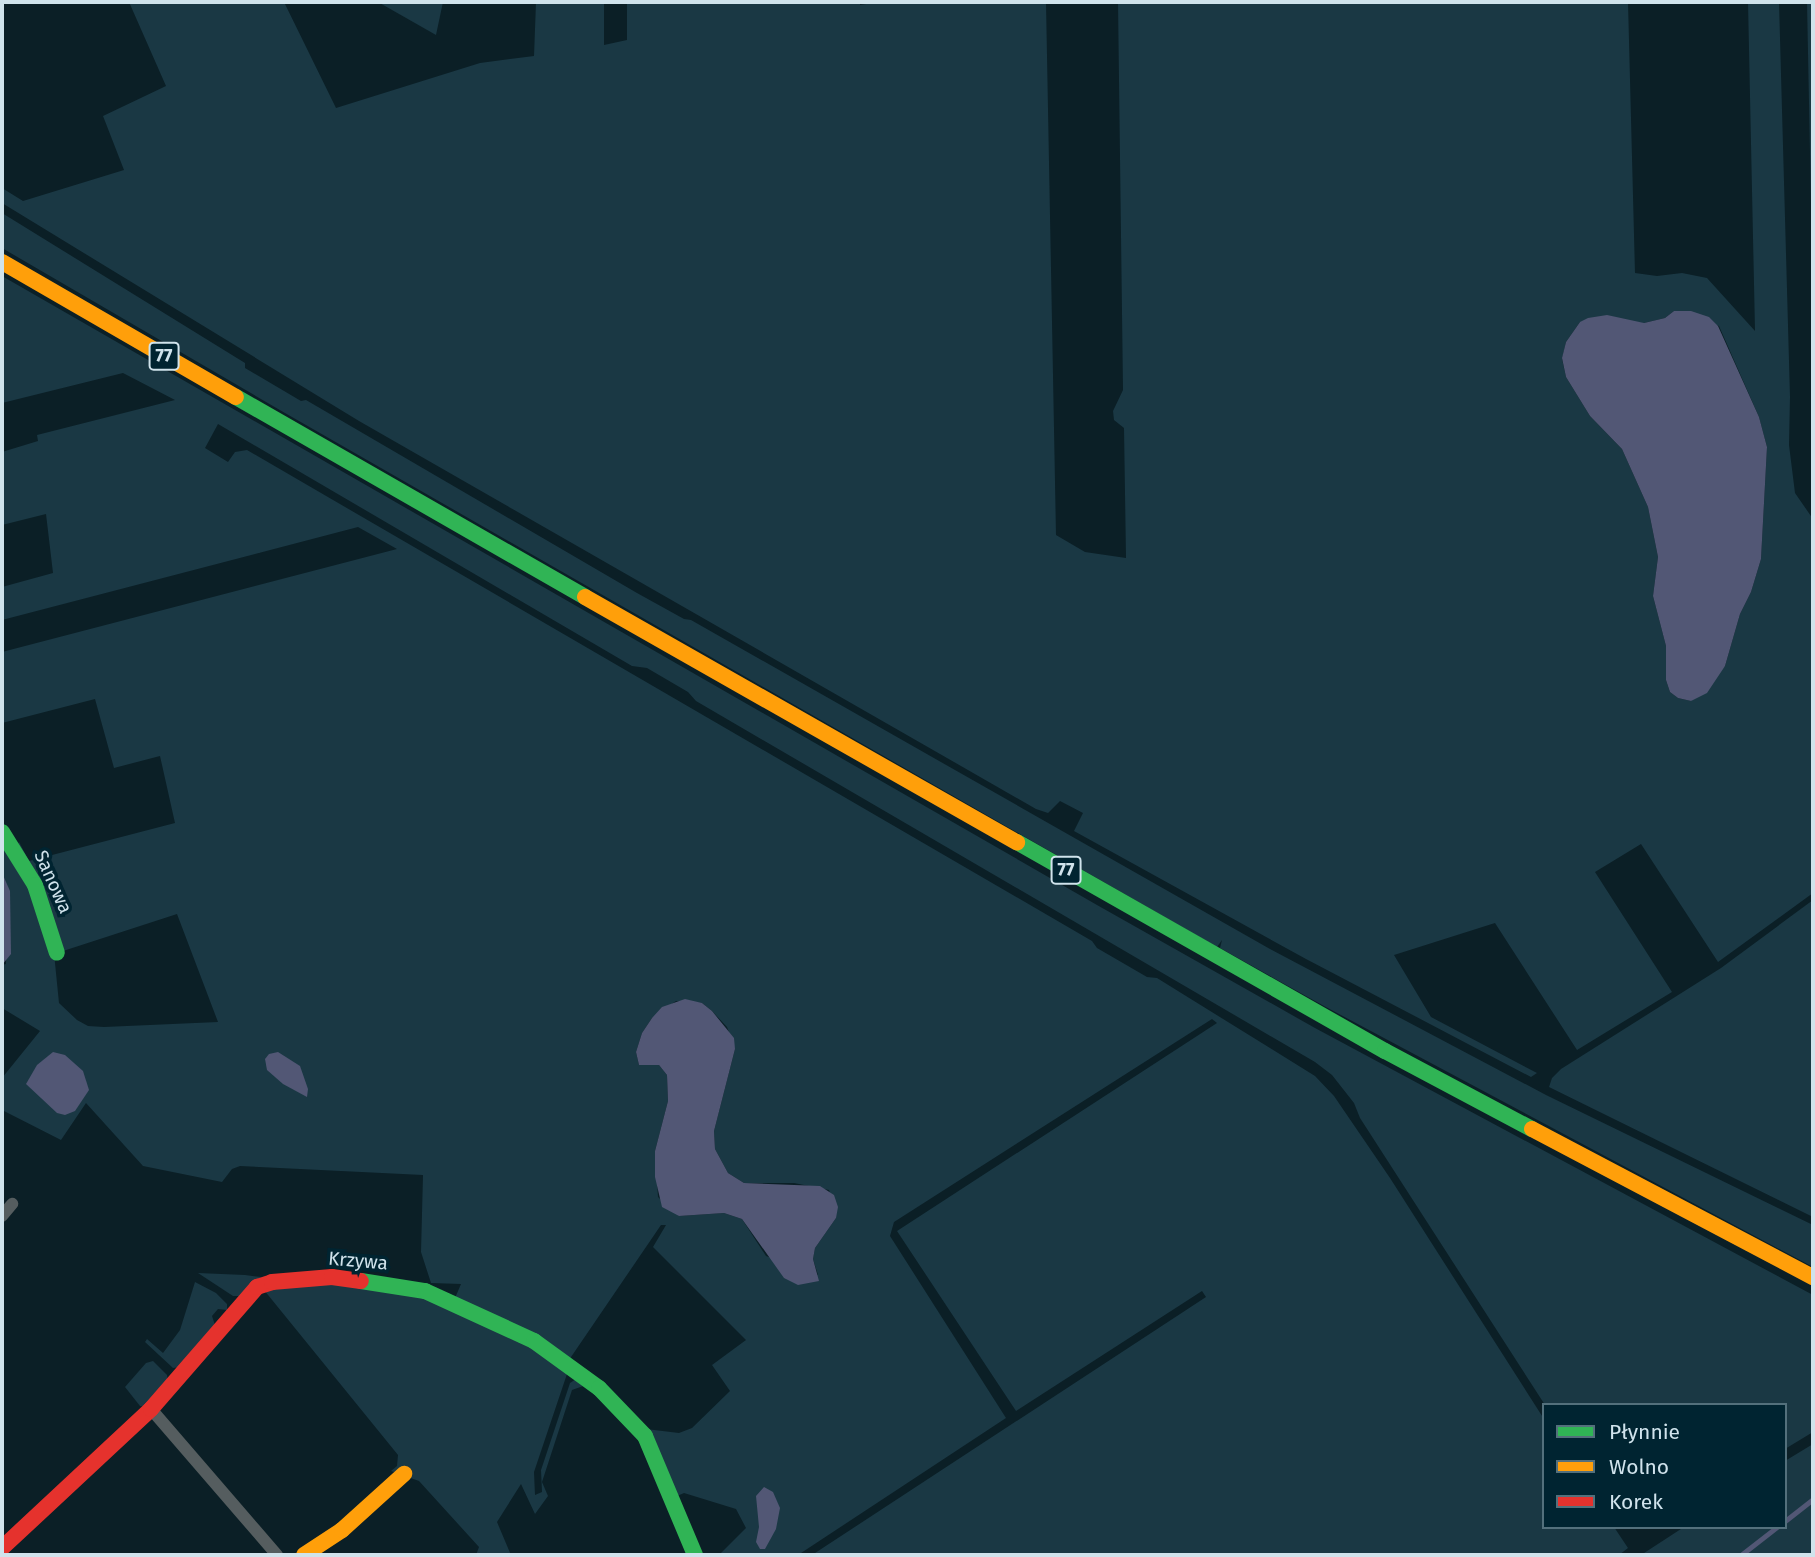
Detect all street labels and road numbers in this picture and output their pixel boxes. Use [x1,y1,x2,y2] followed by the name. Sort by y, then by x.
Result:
[148,342,180,370] road number: 77
[29,847,77,917] street label: Sanowa
[1050,856,1082,884] road number: 77
[327,1247,389,1275] street label: Krzywa

